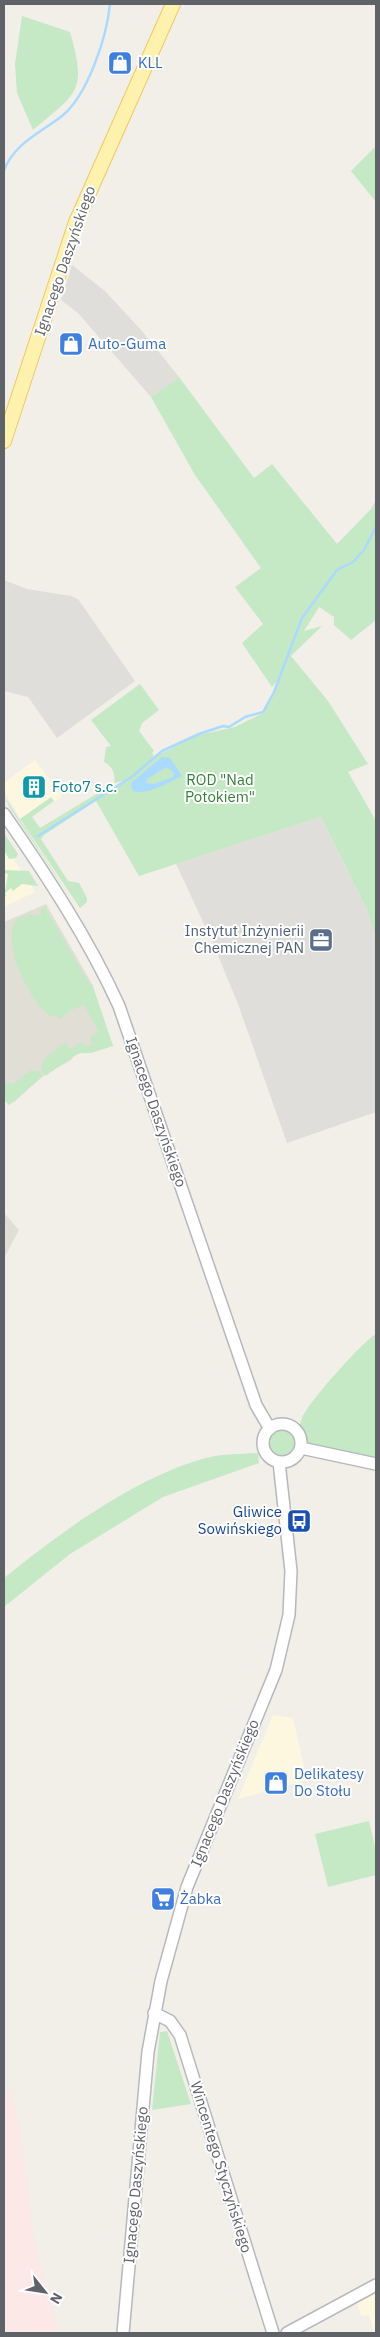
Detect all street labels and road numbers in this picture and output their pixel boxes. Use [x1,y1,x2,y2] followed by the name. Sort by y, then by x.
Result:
[30,183,99,338] street label: Ignacego Daszyńskiego
[122,1034,191,1189] street label: Ignacego Daszyńskiego
[186,1716,263,1869] street label: Ignacego Daszyńskiego
[186,2079,257,2255] street label: Wincentego Styczyńskiego
[119,2106,152,2264] street label: Ignacego Daszyńskiego

